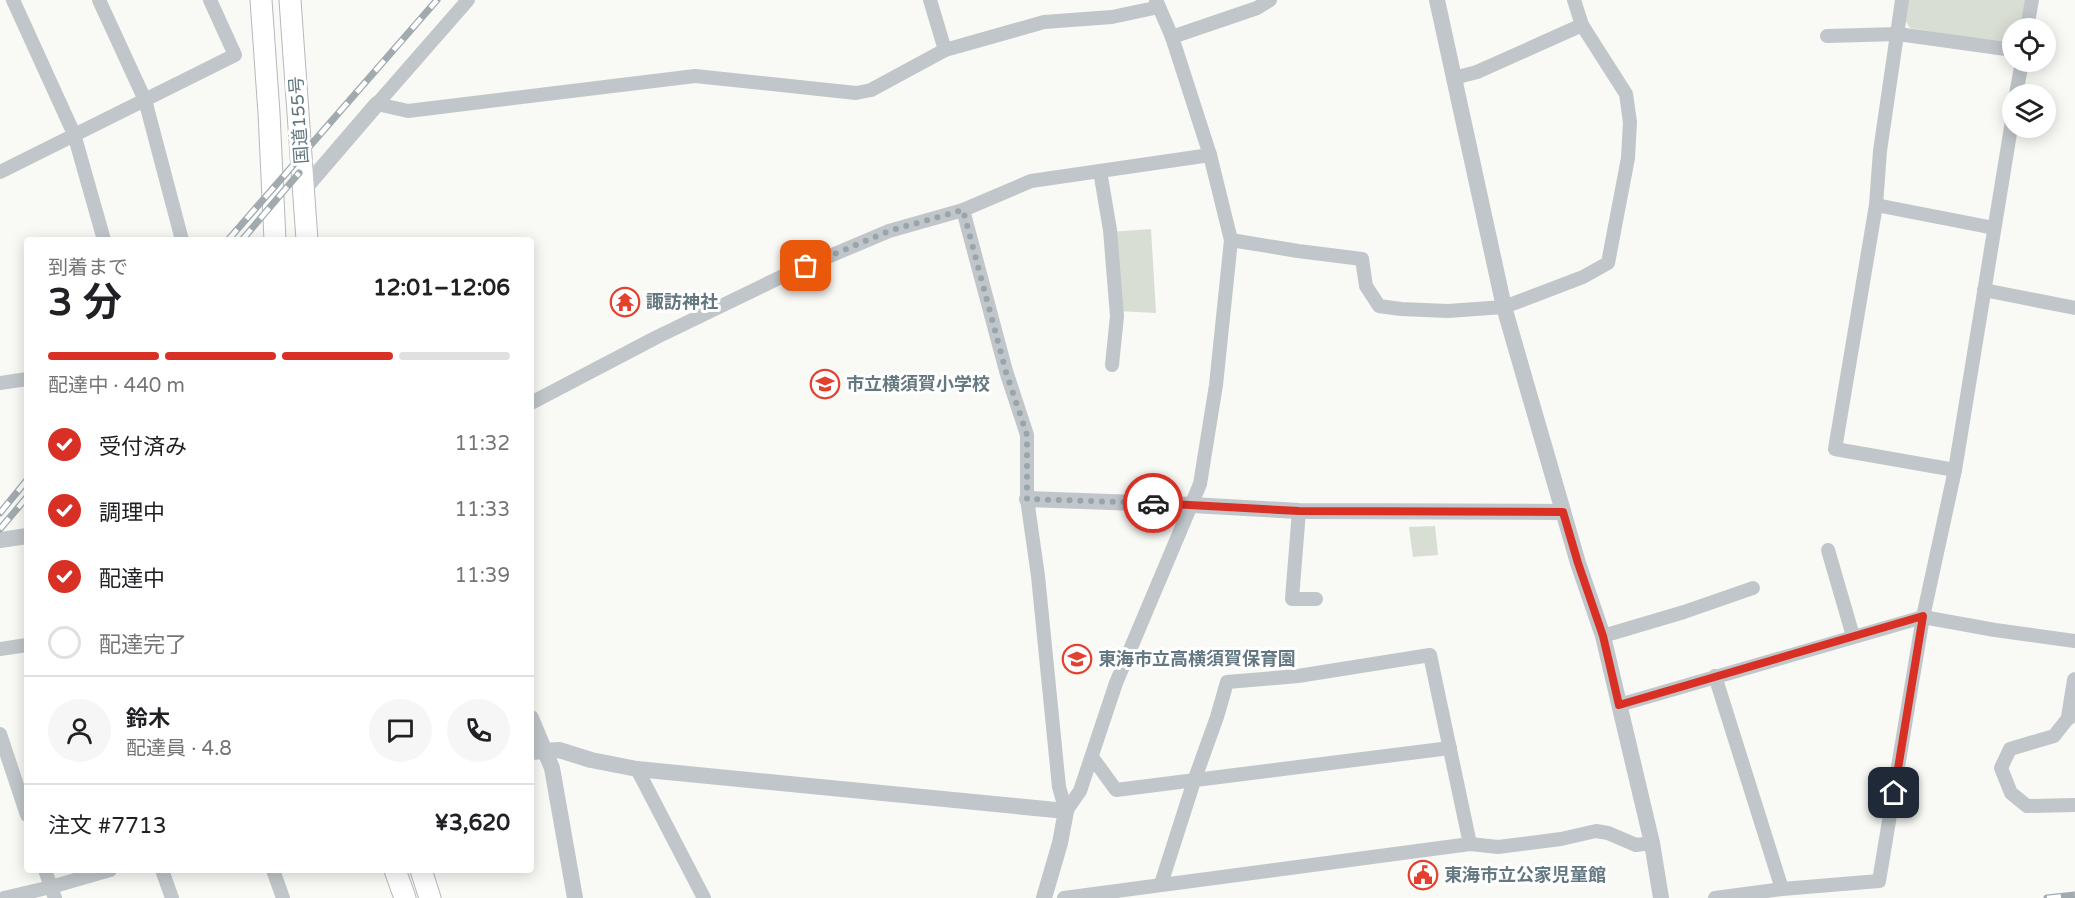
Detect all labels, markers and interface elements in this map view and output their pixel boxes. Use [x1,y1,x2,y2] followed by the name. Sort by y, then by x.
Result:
[2002,18,2056,138] map controls
[2002,18,2056,72] button: locate
[285,75,313,165] street label: 国道155号
[2002,84,2056,138] button: layers
[780,240,831,291] pin
[789,249,822,282] icon: bag
[48,256,128,280] text: 到着まで
[373,275,510,301] text: 12:01–12:06
[48,279,122,326] text: 3 分
[609,286,641,318] temple icon: 諏訪神社
[646,291,718,313] place label: 諏訪神社
[809,368,841,400] school or university icon: 市立横須賀小学校
[846,373,990,395] place label: 市立横須賀小学校
[48,374,185,398] text: 配達中 · 440 m
[48,428,81,461] icon: check
[455,432,510,456] text: 11:32
[99,434,187,460] text: 受付済み
[1123,473,1183,533] courier
[1137,487,1170,520] icon: car
[48,494,81,527] icon: check
[455,498,510,522] text: 11:33
[99,500,165,526] text: 調理中
[48,560,81,593] icon: check
[455,564,510,588] text: 11:39
[99,566,165,592] text: 配達中
[99,632,187,658] text: 配達完了
[1061,643,1093,675] school or university icon: 東海市立高横須賀保育園
[1098,648,1296,670] place label: 東海市立高横須賀保育園
[48,699,111,762] button: person
[369,699,432,762] button: chat
[447,699,510,762] button: phone
[126,706,170,732] text: 鈴木
[126,737,232,761] text: 配達員 · 4.8
[1868,767,1919,818] pin
[1877,776,1910,809] icon: home
[435,810,510,836] text: ¥3,620
[48,813,166,839] text: 注文 #7713
[1407,859,1439,891] public building icon: 東海市立公家児童館
[1444,864,1606,886] place label: 東海市立公家児童館

